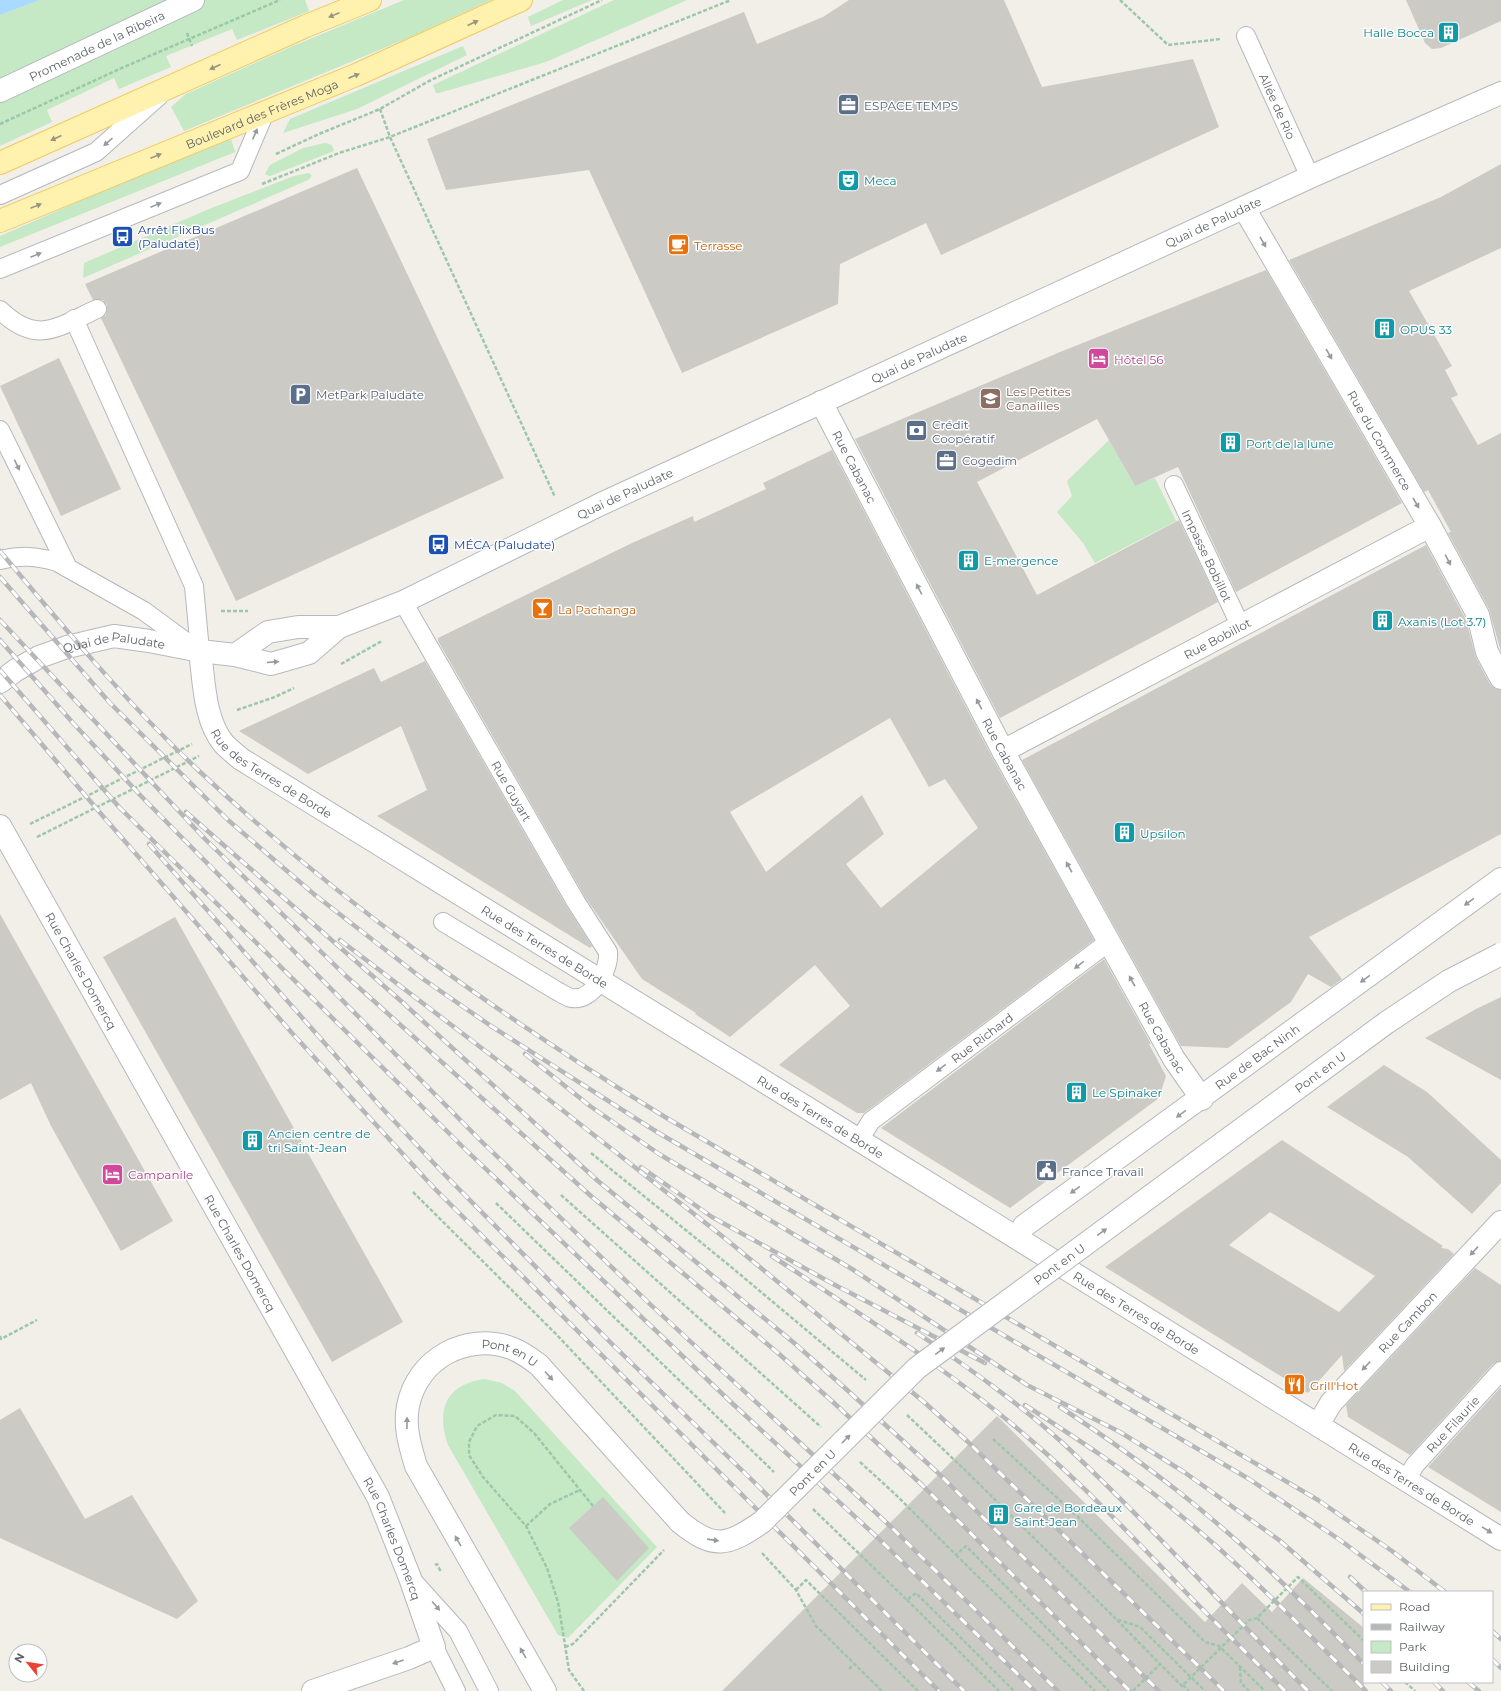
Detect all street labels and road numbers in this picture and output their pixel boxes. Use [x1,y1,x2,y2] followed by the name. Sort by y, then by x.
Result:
[27,7,167,84] street label: Promenade de la Ribeira
[1256,71,1299,141] street label: Allée de Rio
[183,76,340,152] street label: Boulevard des Frères Moga
[1163,193,1263,250] street label: Quai de Paludate
[868,329,969,386] street label: Quai de Paludate
[1345,387,1415,493] street label: Rue du Commerce
[830,428,880,506] street label: Rue Cabanac
[574,464,675,522] street label: Quai de Paludate
[1179,507,1236,604] street label: Impasse Bobillot
[1181,614,1253,662] street label: Rue Bobillot
[61,628,166,655] street label: Quai de Paludate
[979,715,1031,793] street label: Rue Cabanac
[208,726,335,821] street label: Rue des Terres de Borde
[488,758,535,824] street label: Rue Guyart
[479,902,611,991] street label: Rue des Terres de Borde
[43,909,120,1032] street label: Rue Charles Domercq
[1136,999,1189,1076] street label: Rue Cabanac
[948,1009,1016,1066] street label: Rue Richard
[1212,1021,1302,1092] street label: Rue de Bac Ninh
[1291,1048,1349,1095] street label: Pont en U
[755,1072,887,1161] street label: Rue des Terres de Borde
[202,1192,279,1314] street label: Rue Charles Domercq
[1030,1240,1088,1287] street label: Pont en U
[1071,1268,1203,1357] street label: Rue des Terres de Borde
[1375,1288,1440,1356] street label: Rue Cambon
[482,1336,541,1369] street label: Pont en U
[1423,1393,1482,1456] street label: Rue Filaurie
[1346,1439,1478,1528] street label: Rue des Terres de Borde
[786,1446,839,1499] street label: Pont en U
[361,1474,425,1602] street label: Rue Charles Domercq

